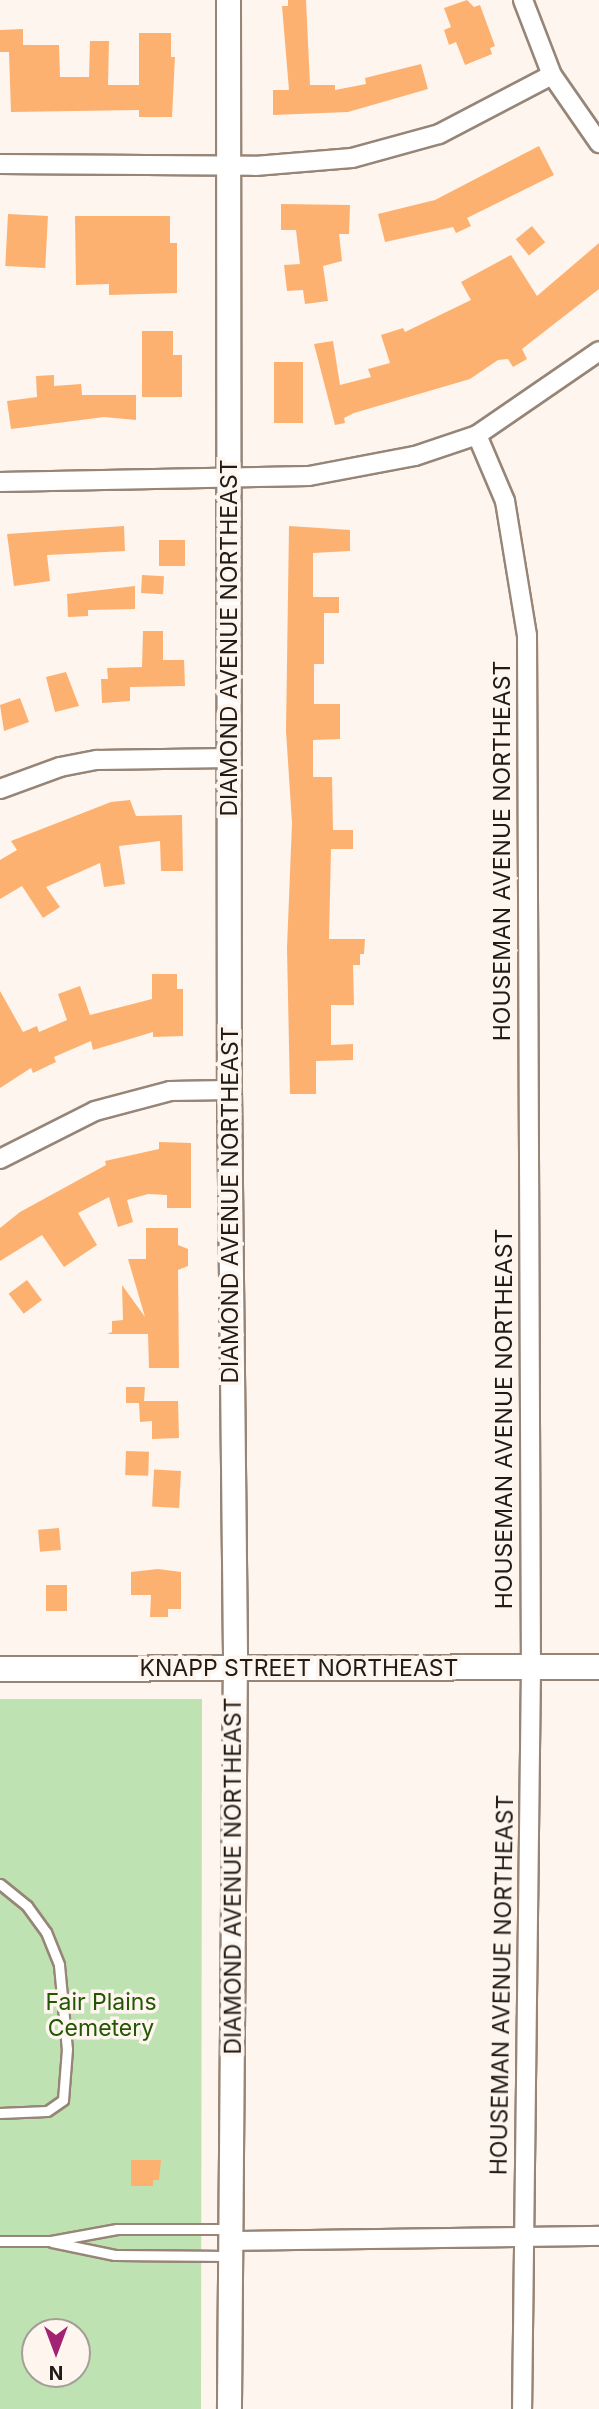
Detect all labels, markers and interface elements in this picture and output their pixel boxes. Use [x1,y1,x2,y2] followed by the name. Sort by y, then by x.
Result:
[215,459,243,817] street label: DIAMOND AVENUE NORTHEAST
[488,661,516,1041] street label: HOUSEMAN AVENUE NORTHEAST
[216,1026,244,1384] street label: DIAMOND AVENUE NORTHEAST
[490,1229,518,1609] street label: HOUSEMAN AVENUE NORTHEAST
[140,1654,458,1682] street label: KNAPP STREET NORTHEAST
[219,1697,247,2055] street label: DIAMOND AVENUE NORTHEAST
[485,1795,519,2175] street label: HOUSEMAN AVENUE NORTHEAST
[45,1988,157,2042] park label: Fair Plains Cemetery
[21,2318,91,2388] north arrow
[49,2361,63,2384] text: N

